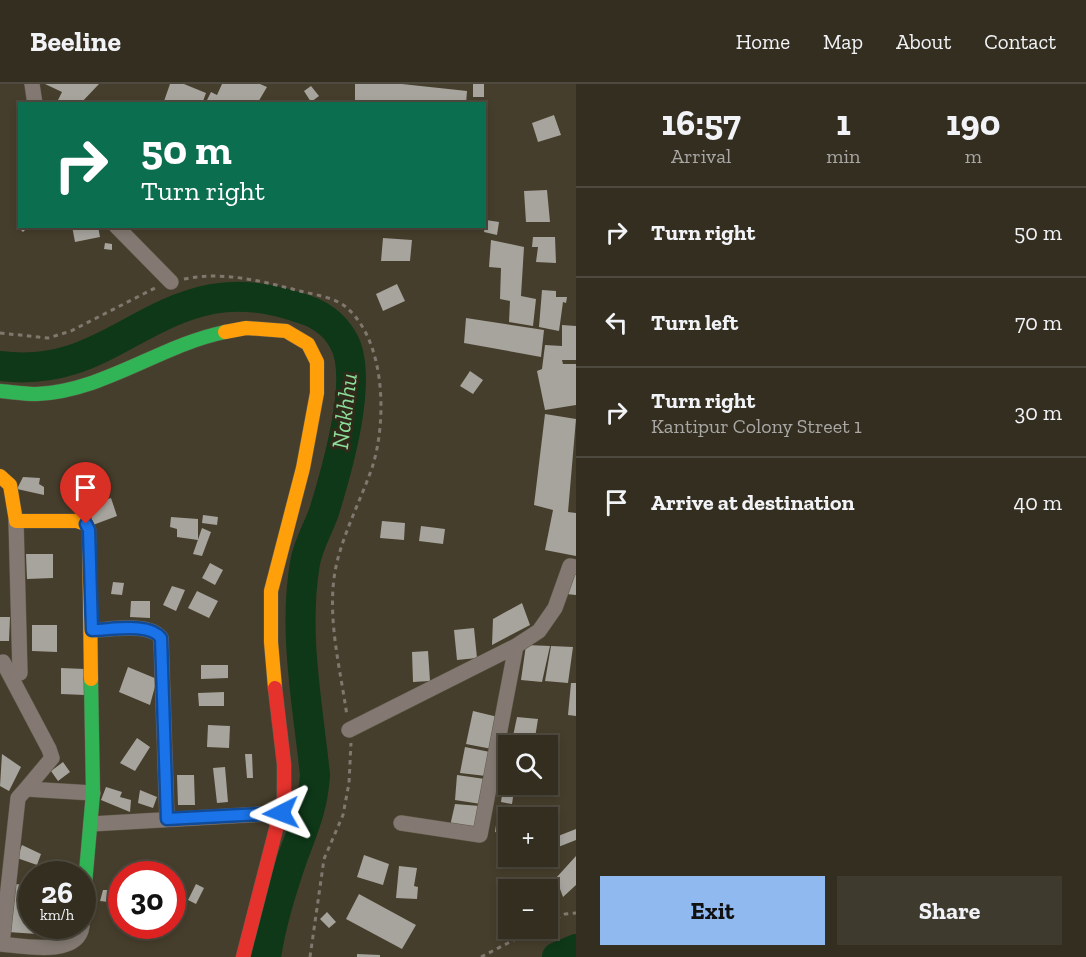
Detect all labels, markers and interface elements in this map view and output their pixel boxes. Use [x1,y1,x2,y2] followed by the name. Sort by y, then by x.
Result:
[30,25,121,58] text: Beeline
[736,29,790,54] text: Home
[823,29,863,54] text: Map
[896,29,951,54] text: About
[984,29,1056,54] text: Contact
[661,101,741,144] text: 16:57
[836,101,851,144] text: 1
[946,101,1001,144] text: 190
[141,124,232,175] text: 50 m
[42,126,120,204] icon: right
[671,144,731,168] text: Arrival
[826,144,861,168] text: min
[965,144,982,168] text: m
[141,175,265,207] text: Turn right
[600,216,633,249] icon: right
[651,219,755,246] text: Turn right
[1014,219,1062,246] text: 50 m
[600,306,633,339] icon: left
[651,309,738,336] text: Turn left
[1015,309,1062,336] text: 70 m
[325,371,363,451] water label: Nakhhu
[651,387,755,414] text: Turn right
[600,396,633,429] icon: right
[1015,399,1062,426] text: 30 m
[651,414,862,438] text: Kantipur Colony Street 1
[60,462,111,524] pin
[69,471,102,504] icon: arrive
[600,486,633,519] icon: arrive
[651,489,854,516] text: Arrive at destination
[1013,489,1062,516] text: 40 m
[498,735,558,939] map controls
[498,735,558,795] button: search
[249,781,313,845] position arrow
[498,807,558,867] button: +
[108,861,186,939] speed limit sign: 30
[41,875,73,911] text: 26
[600,876,825,945] button: Exit
[837,876,1062,945] button: Share
[498,879,558,939] button: −
[40,906,74,924] text: km/h

